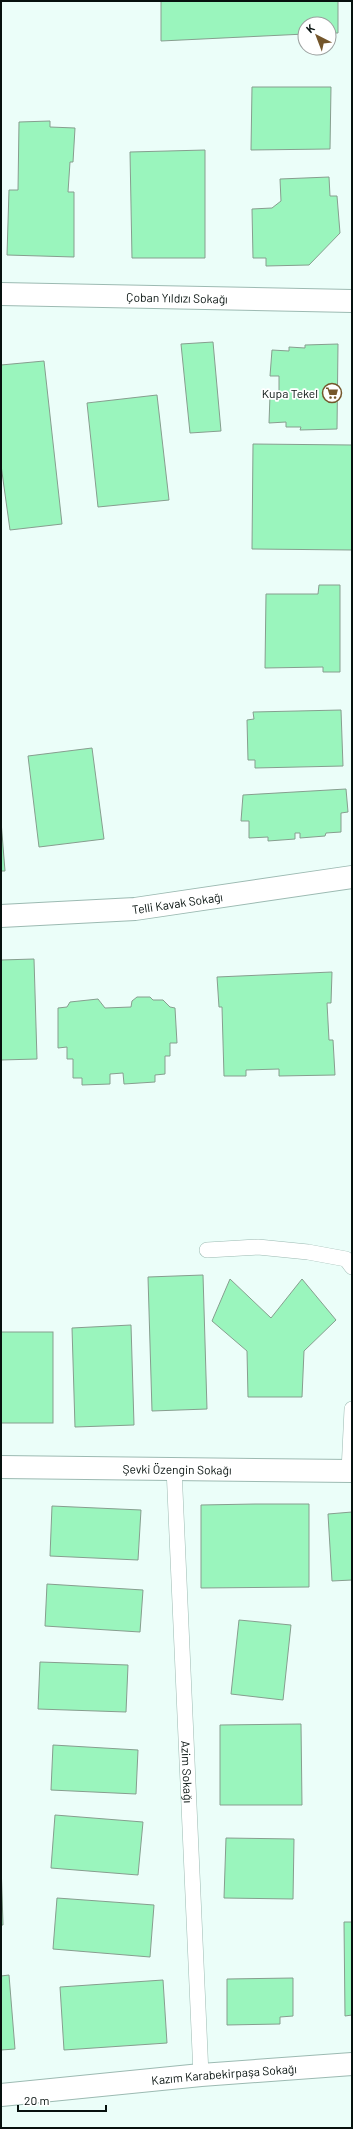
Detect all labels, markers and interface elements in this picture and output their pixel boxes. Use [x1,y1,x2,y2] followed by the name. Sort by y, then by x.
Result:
[297,16,337,56] north arrow
[303,21,317,35] text: K
[126,289,228,306] street label: Çoban Yıldızı Sokağı
[321,382,343,404] supermarket icon: Kupa Tekel
[262,386,318,400] place label: Kupa Tekel
[131,889,224,916] street label: Telli Kavak Sokağı
[122,1461,232,1477] street label: Şevki Özengin Sokağı
[179,1740,196,1803] street label: Azim Sokağı
[151,2061,297,2087] street label: Kazım Karabekirpaşa Sokağı
[18,2087,106,2113] scale bar
[24,2093,50,2107] text: 20 m

